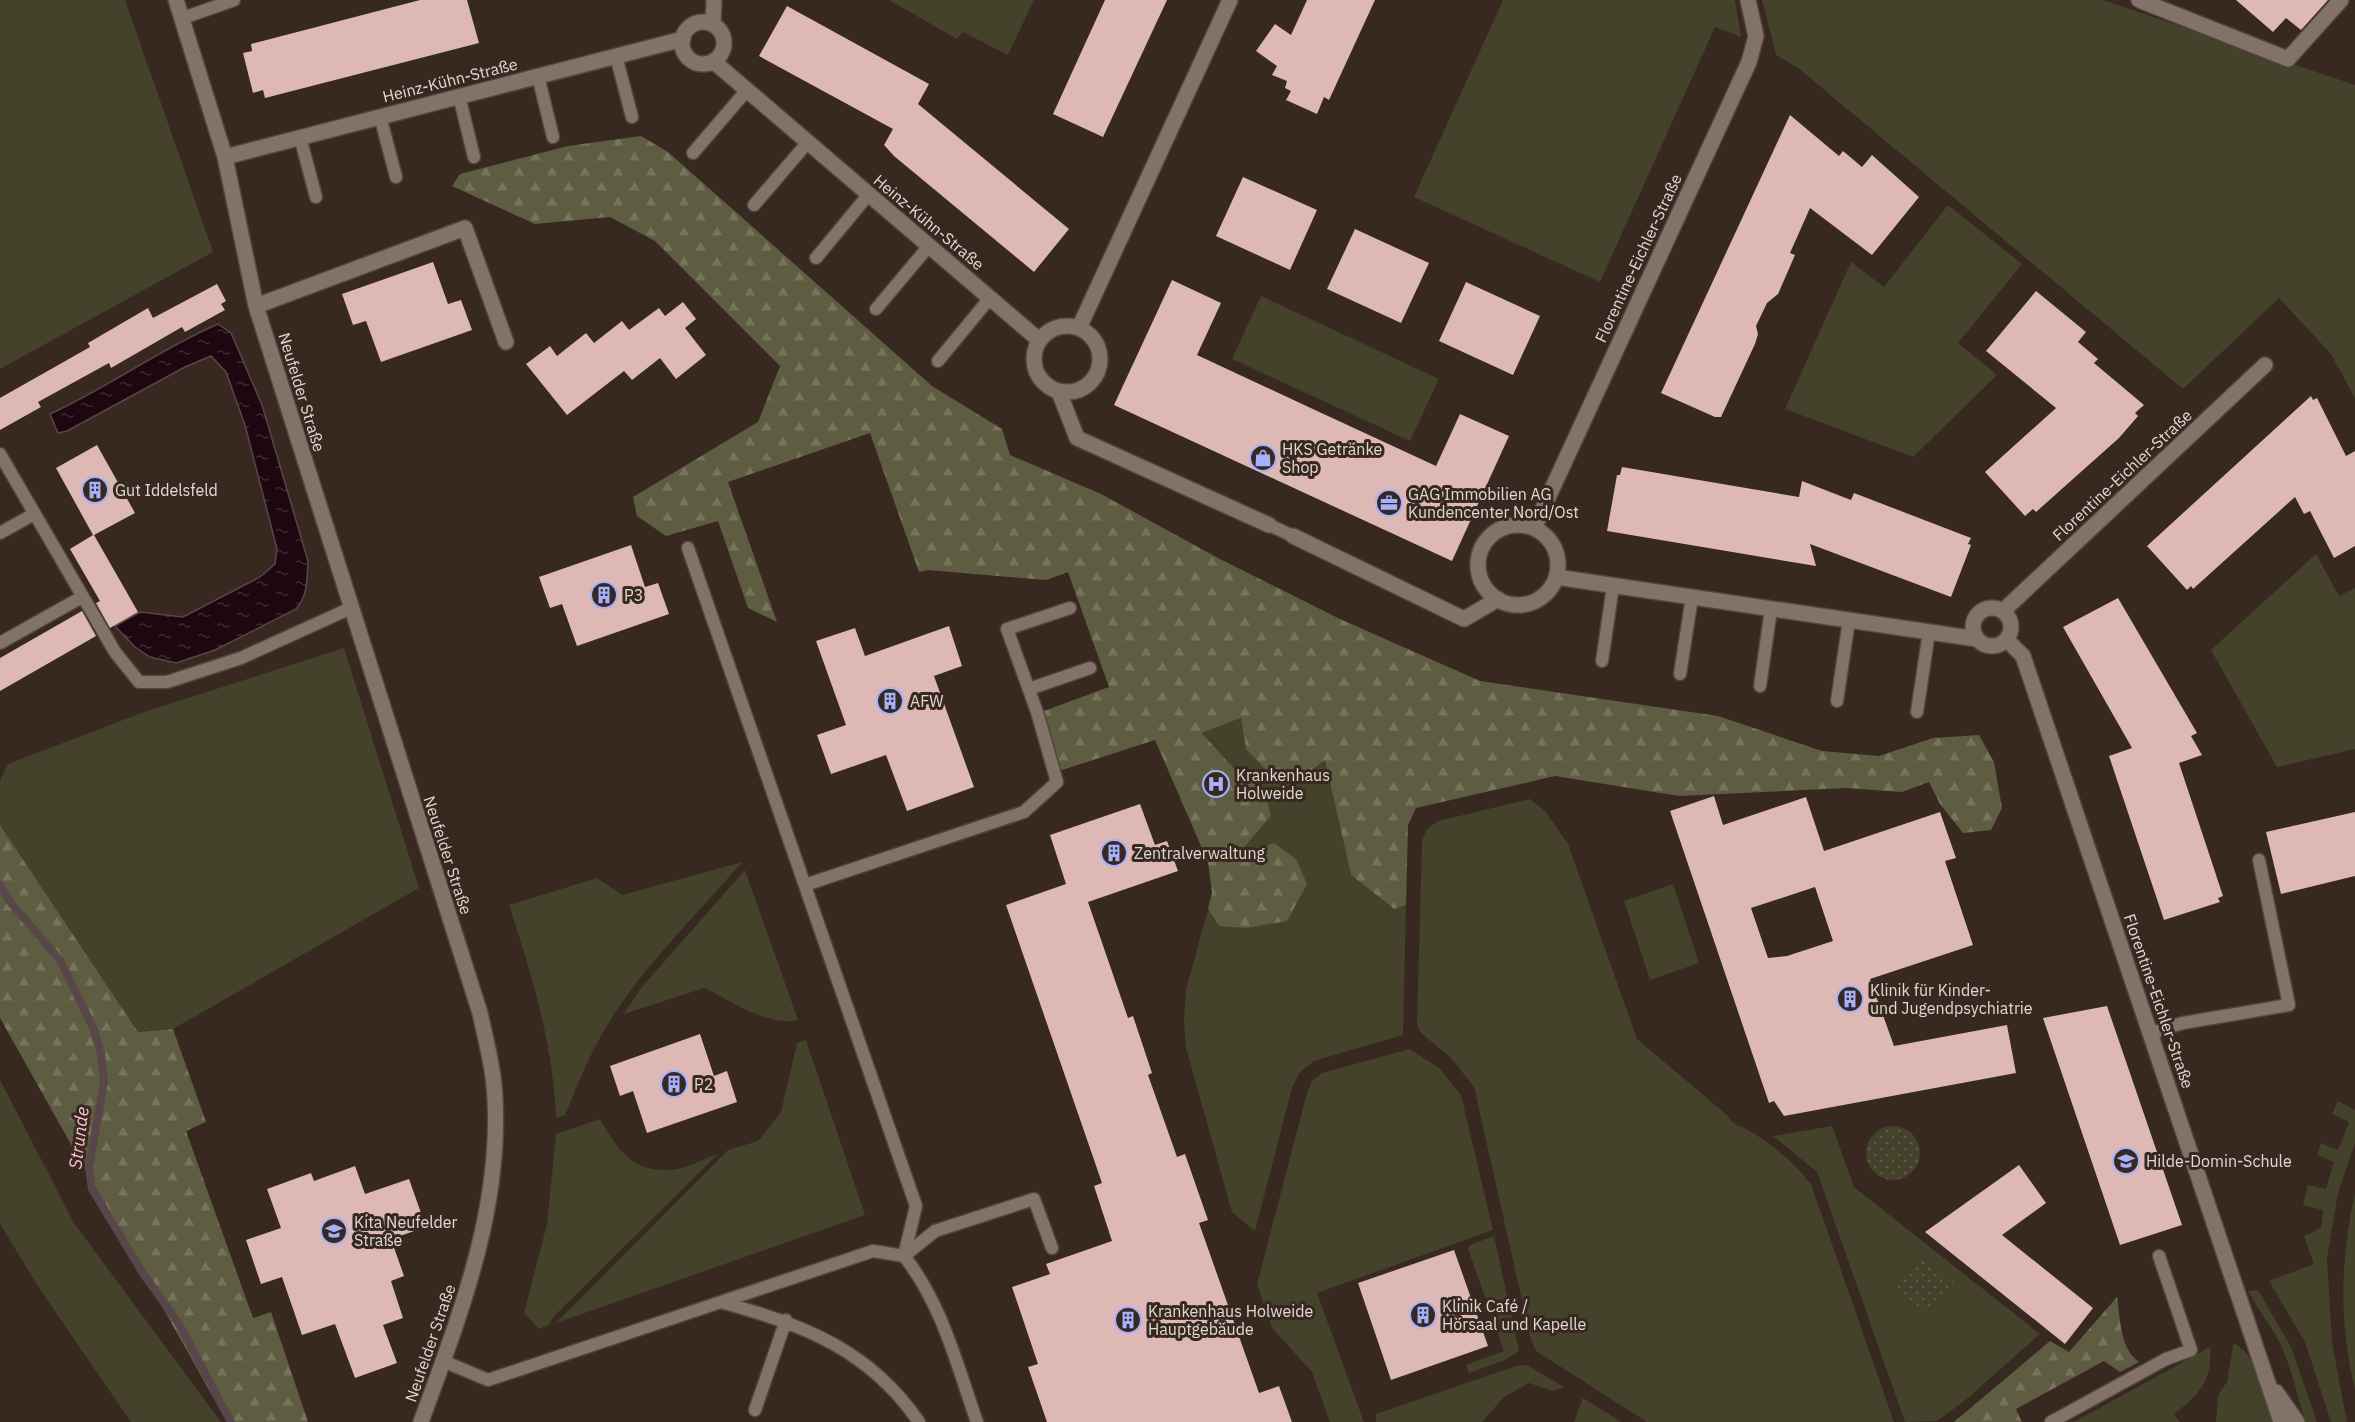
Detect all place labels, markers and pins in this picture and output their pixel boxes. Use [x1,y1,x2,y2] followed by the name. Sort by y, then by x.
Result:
[1282,439,1383,477] place label: HKS Getränke Shop
[1248,443,1278,473] shop icon: HKS Getränke Shop
[80,475,110,505] building icon: Gut Iddelsfeld
[115,480,218,500] place label: Gut Iddelsfeld
[1408,484,1579,522] place label: GAG Immobilien AG Kundencenter Nord/Ost
[1374,488,1404,518] office icon: GAG Immobilien AG Kundencenter Nord/Ost
[589,580,619,610] building icon: P3
[624,585,643,605] place label: P3
[875,686,905,716] building icon: AFW
[910,691,943,711] place label: AFW
[1236,765,1330,803] place label: Krankenhaus Holweide
[1201,769,1231,799] hospital icon: Krankenhaus Holweide
[1099,838,1129,868] building icon: Zentralverwaltung
[1134,843,1265,863] place label: Zentralverwaltung
[1870,980,2033,1018] place label: Klinik für Kinder- und Jugendpsychiatrie
[1835,984,1865,1014] building icon: Klinik für Kinder- und Jugendpsychiatrie
[659,1069,689,1099] building icon: P2
[694,1074,713,1094] place label: P2
[2111,1146,2141,1176] school or university icon: Hilde-Domin-Schule
[2146,1151,2292,1171] place label: Hilde-Domin-Schule
[354,1212,458,1250] place label: Kita Neufelder Straße
[319,1216,349,1246] school or university icon: Kita Neufelder Straße
[1442,1296,1587,1334] place label: Klinik Café / Hörsaal und Kapelle
[1408,1300,1438,1330] building icon: Klinik Café / Hörsaal und Kapelle
[1148,1301,1314,1339] place label: Krankenhaus Holweide Hauptgebäude
[1113,1305,1143,1335] building icon: Krankenhaus Holweide Hauptgebäude

